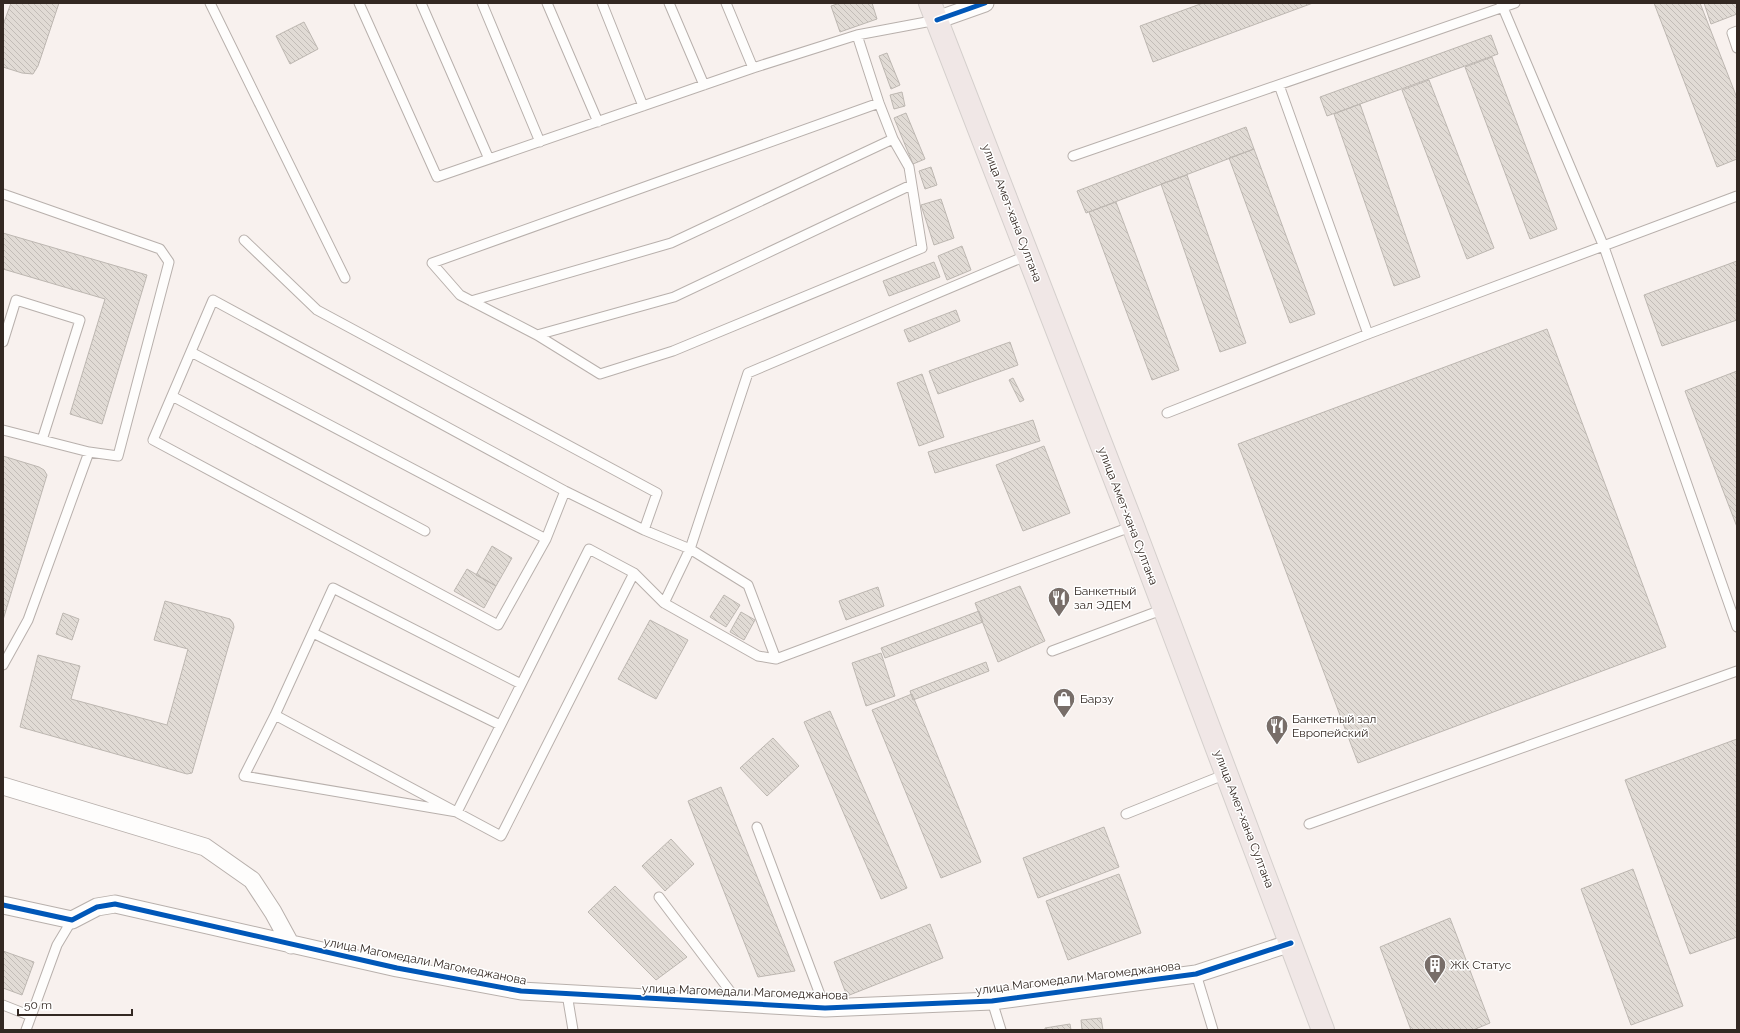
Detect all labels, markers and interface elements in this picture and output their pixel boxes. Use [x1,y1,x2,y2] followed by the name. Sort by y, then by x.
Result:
[979,142,1045,284] street label: улица Амет-хана Султана
[1095,445,1161,587] street label: улица Амет-хана Султана
[1074,584,1136,612] place label: Банкетный зал ЭДЕМ
[1046,585,1072,618] restaurant icon: Банкетный зал ЭДЕМ
[1051,686,1077,719] shop icon: Барзу
[1080,692,1114,706] place label: Барзу
[1292,712,1376,740] place label: Банкетный зал Европейский
[1264,713,1290,746] restaurant icon: Банкетный зал Европейский
[1211,748,1277,890] street label: улица Амет-хана Султана
[322,934,528,988] street label: улица Магомедали Магомеджановa
[1422,952,1448,985] building icon: ЖК Статус
[975,958,1181,998] street label: улица Магомедали Магомеджановa
[1450,958,1512,972] place label: ЖК Статус
[642,981,848,1003] street label: улица Магомедали Магомеджановa
[18,991,132,1017] scale bar
[24,998,52,1012] text: 50 m

